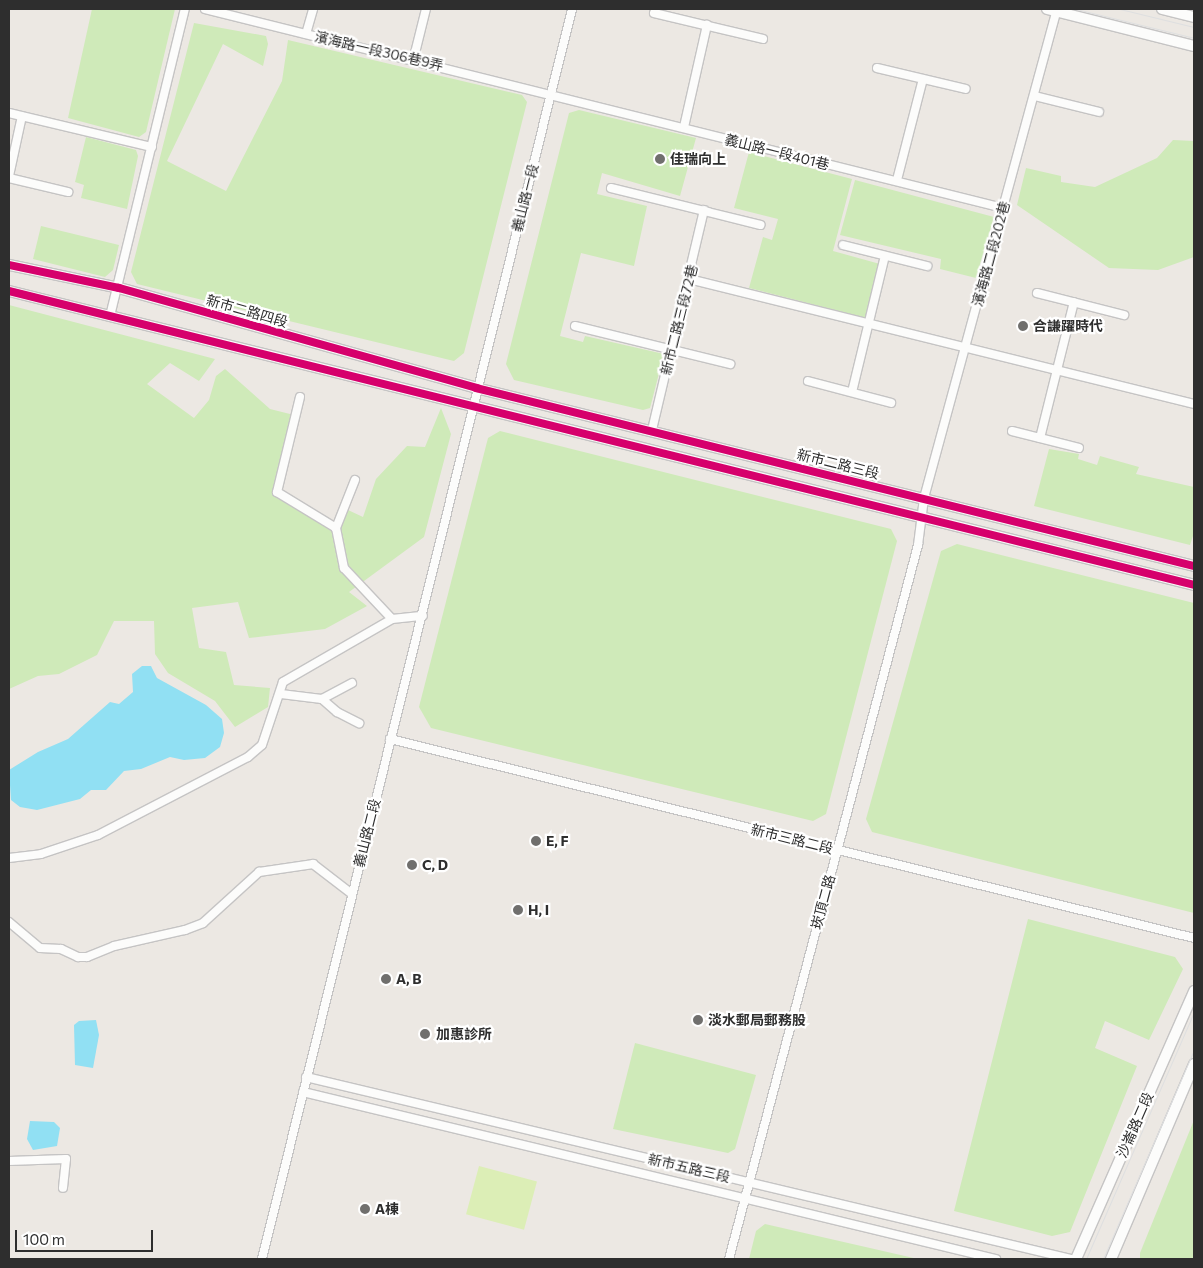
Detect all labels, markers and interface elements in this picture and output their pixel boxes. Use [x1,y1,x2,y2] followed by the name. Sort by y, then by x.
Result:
[313,28,445,74] street label: 濱海路一段306巷9弄
[723,131,831,173] street label: 義山路一段401巷
[670,151,726,167] place label: 佳瑞向上
[654,153,666,165] marker: 佳瑞向上
[508,162,542,234] street label: 義山路一段
[969,199,1013,309] street label: 濱海路二段202巷
[657,263,701,377] street label: 新市二路三段72巷
[204,291,290,331] street label: 新市二路四段
[1033,318,1103,334] place label: 合謙躍時代
[1017,320,1029,332] marker: 合謙躍時代
[795,446,881,482] street label: 新市二路三段
[350,797,384,869] street label: 義山路二段
[749,821,835,857] street label: 新市三路二段
[546,833,569,849] place label: E, F
[530,835,542,847] marker: E, F
[422,857,448,873] place label: C, D
[406,859,418,871] marker: C, D
[808,873,838,931] street label: 崁頂二路
[528,902,549,918] place label: H, I
[512,904,524,916] marker: H, I
[396,971,422,987] place label: A, B
[380,973,392,985] marker: A, B
[708,1012,806,1028] place label: 淡水郵局郵務股
[692,1014,704,1026] marker: 淡水郵局郵務股
[436,1026,492,1042] place label: 加惠診所
[418,1027,432,1041] marker: 加惠診所
[1113,1090,1157,1160] street label: 沙崙路二段
[646,1150,732,1186] street label: 新市五路三段
[375,1201,399,1217] place label: A棟
[359,1203,371,1215] marker: A棟
[18,1220,155,1252] scale bar
[23,1230,65,1248] text: 100 m

